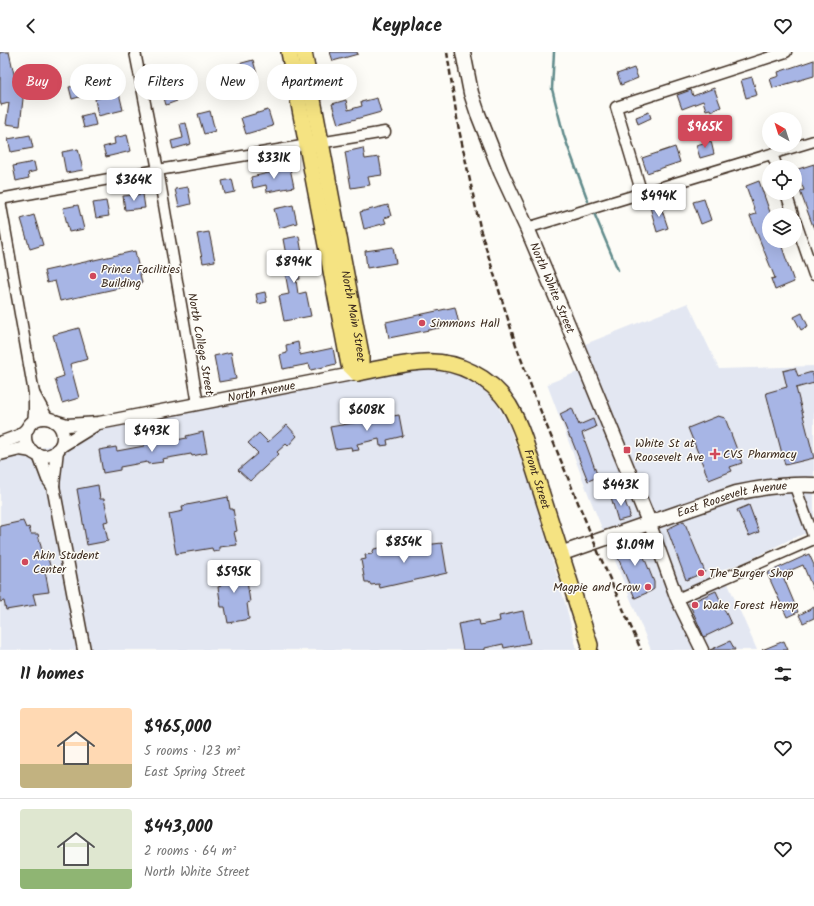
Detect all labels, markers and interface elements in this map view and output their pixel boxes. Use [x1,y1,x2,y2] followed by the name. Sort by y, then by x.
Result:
[372,12,442,41] text: Keyplace
[20,15,42,37] icon: back
[772,15,794,37] icon: heart
[12,64,62,100] chip: Buy
[70,64,126,100] chip: Rent
[134,64,198,100] chip: Filters
[206,64,259,100] chip: New
[267,64,357,100] chip: Apartment
[762,112,802,152] north arrow
[762,112,802,248] map controls
[677,115,733,149] pin: $965K
[687,117,723,138] text: $965K
[246,146,302,180] pin: $331K
[257,148,291,169] text: $331K
[762,160,802,200] button: locate
[106,168,162,202] pin: $364K
[116,170,152,191] text: $364K
[631,184,687,218] pin: $494K
[641,186,677,207] text: $494K
[762,208,802,248] button: layers
[524,239,580,337] street label: North White Street
[266,250,322,284] pin: $894K
[276,252,312,273] text: $894K
[101,260,180,293] place label: Prince Facilities Building
[335,269,370,363] street label: North Main Street
[88,271,98,281] marker: Prince Facilities Building
[182,291,219,397] street label: North College Street
[430,314,500,333] place label: Simmons Hall
[417,318,427,328] marker: Simmons Hall
[226,376,298,408] street label: North Avenue
[339,398,395,432] pin: $608K
[349,400,385,421] text: $608K
[124,419,180,453] pin: $493K
[134,421,170,442] text: $493K
[635,434,705,467] place label: White St at Roosevelt Ave
[622,445,632,455] marker: White St at Roosevelt Ave
[723,445,797,464] place label: CVS Pharmacy
[518,447,555,512] street label: Front Street
[710,449,720,459] marker: CVS Pharmacy
[593,473,649,507] pin: $443K
[603,475,639,496] text: $443K
[674,476,788,523] street label: East Roosevelt Avenue
[376,530,432,564] pin: $854K
[386,532,422,553] text: $854K
[602,533,668,567] pin: $1.09M
[616,535,654,556] text: $1.09M
[33,546,100,579] place label: Akin Student Center
[20,557,30,567] marker: Akin Student Center
[206,560,262,594] pin: $595K
[216,562,252,583] text: $595K
[709,564,794,583] place label: The Burger Shop
[696,568,706,578] marker: The Burger Shop
[553,578,641,597] place label: Magpie and Crow
[643,582,653,592] marker: Magpie and Crow
[703,596,798,615] place label: Wake Forest Hemp
[690,600,700,610] marker: Wake Forest Hemp
[20,661,84,688] text: 11 homes
[772,663,794,685] icon: filters
[144,714,211,741] text: $965,000
[52,724,100,772] icon: home
[772,737,794,759] icon: heart
[144,741,240,762] text: 5 rooms · 123 m²
[144,762,245,783] text: East Spring Street
[144,814,213,841] text: $443,000
[52,825,100,873] icon: home
[772,838,794,860] icon: heart
[144,841,236,862] text: 2 rooms · 64 m²
[144,862,250,883] text: North White Street

